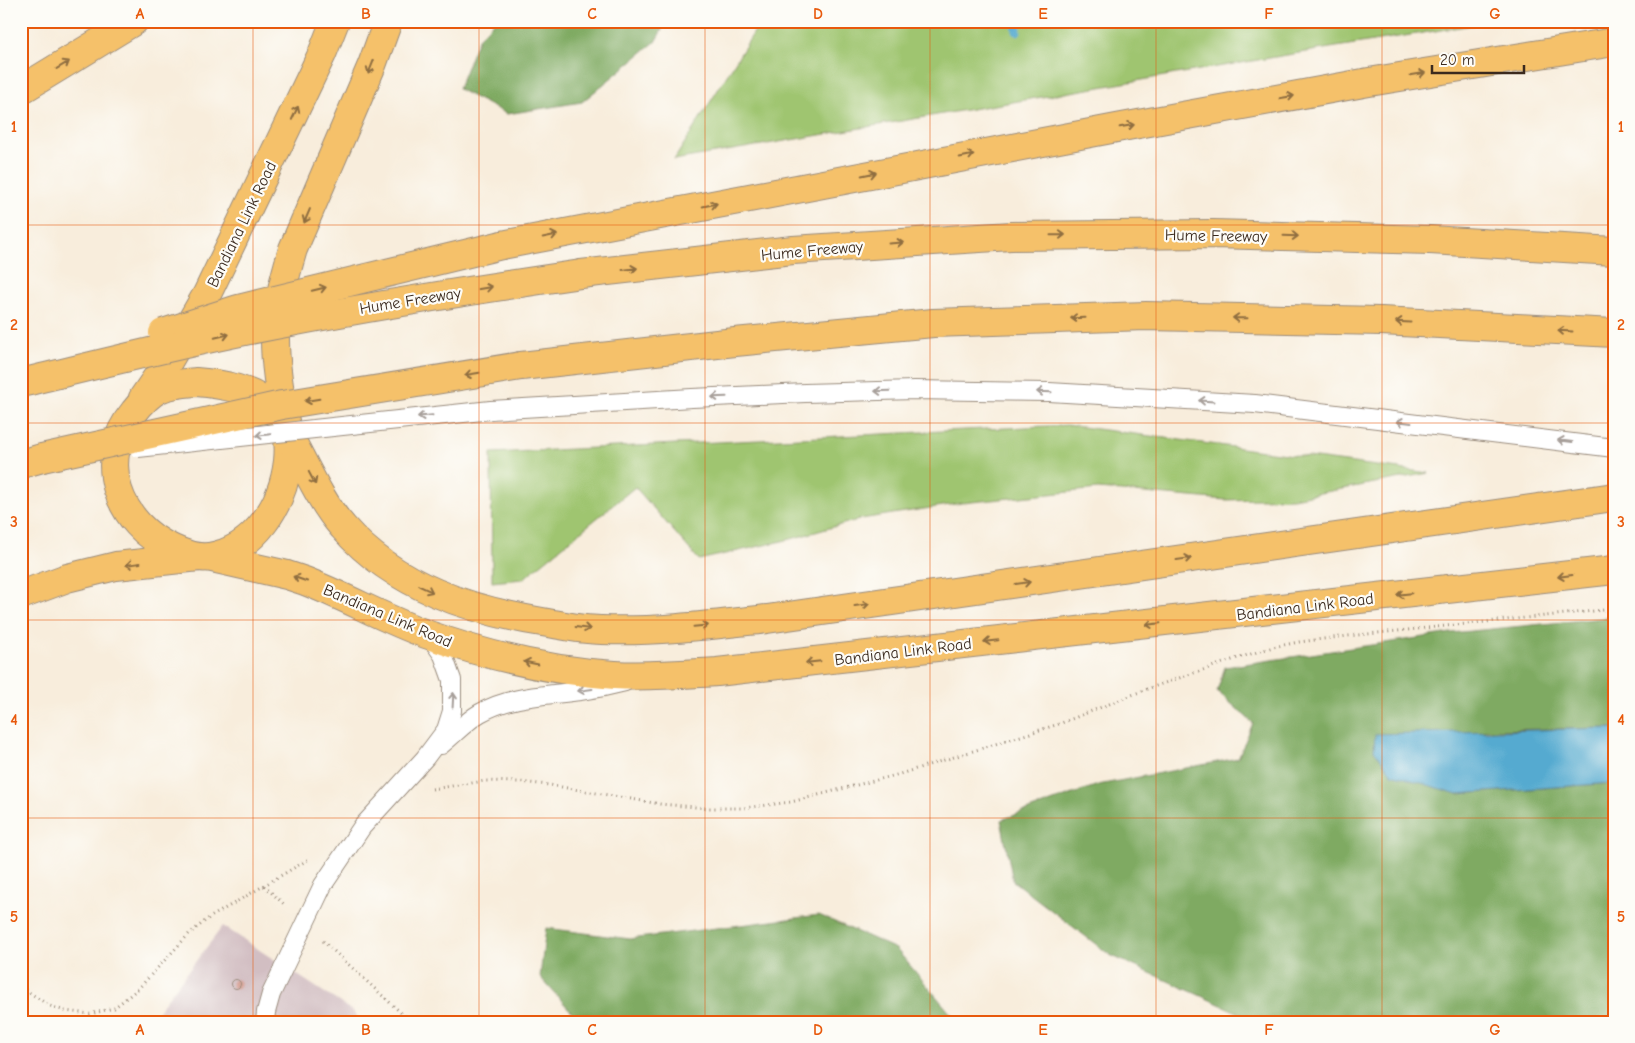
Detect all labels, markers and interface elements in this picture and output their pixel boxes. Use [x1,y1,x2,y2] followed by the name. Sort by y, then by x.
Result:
[136,5,145,23] text: A
[361,5,371,23] text: B
[587,5,597,23] text: C
[813,5,823,23] text: D
[1038,5,1048,23] text: E
[1264,5,1274,23] text: F
[1489,5,1501,23] text: G
[1432,42,1525,74] scale bar
[1440,51,1474,69] text: 20 m
[55,59,69,69] one-way arrow
[366,59,375,74] one-way arrow
[1409,68,1425,78] one-way arrow
[1279,91,1295,101] one-way arrow
[290,106,300,121] one-way arrow
[11,118,17,136] text: 1
[1618,118,1624,136] text: 1
[1119,120,1135,130] one-way arrow
[959,150,975,160] one-way arrow
[204,158,280,290] street label: Bandiana Link Road
[861,169,877,178] one-way arrow
[701,200,717,209] one-way arrow
[301,208,311,223] one-way arrow
[1165,226,1268,246] street label: Hume Freeway
[542,230,558,240] one-way arrow
[1050,230,1066,240] one-way arrow
[1282,231,1299,241] one-way arrow
[760,237,865,264] street label: Hume Freeway
[888,239,904,248] one-way arrow
[622,264,638,274] one-way arrow
[477,283,493,293] one-way arrow
[310,284,326,293] one-way arrow
[358,284,463,318] street label: Hume Freeway
[1070,313,1086,323] one-way arrow
[1233,313,1249,322] one-way arrow
[10,316,18,334] text: 2
[1617,316,1625,334] text: 2
[1395,317,1411,326] one-way arrow
[1557,326,1573,335] one-way arrow
[214,331,230,340] one-way arrow
[465,370,481,380] one-way arrow
[874,386,890,396] one-way arrow
[1036,388,1052,397] one-way arrow
[711,392,727,401] one-way arrow
[304,395,320,405] one-way arrow
[1199,396,1215,405] one-way arrow
[417,411,433,421] one-way arrow
[1396,417,1412,427] one-way arrow
[256,430,272,440] one-way arrow
[1558,436,1574,446] one-way arrow
[307,471,317,486] one-way arrow
[10,513,18,531] text: 3
[1617,513,1625,531] text: 3
[1176,554,1192,564] one-way arrow
[125,559,141,569] one-way arrow
[1558,571,1574,581] one-way arrow
[293,574,308,583] one-way arrow
[1015,577,1031,587] one-way arrow
[321,581,455,651] street label: Bandiana Link Road
[418,584,433,594] one-way arrow
[1396,589,1412,599] one-way arrow
[1236,590,1375,624] street label: Bandiana Link Road
[854,600,870,610] one-way arrow
[1145,619,1161,629] one-way arrow
[693,621,709,631] one-way arrow
[575,623,591,633] one-way arrow
[834,635,973,669] street label: Bandiana Link Road
[984,636,1000,646] one-way arrow
[805,657,821,667] one-way arrow
[524,658,540,668] one-way arrow
[577,685,593,695] one-way arrow
[448,692,457,708] one-way arrow
[10,711,18,729] text: 4
[1617,711,1625,729] text: 4
[10,908,18,926] text: 5
[1617,908,1625,926] text: 5
[136,1021,145,1039] text: A
[361,1021,371,1039] text: B
[587,1021,597,1039] text: C
[813,1021,823,1039] text: D
[1038,1021,1048,1039] text: E
[1264,1021,1274,1039] text: F
[1489,1021,1501,1039] text: G

